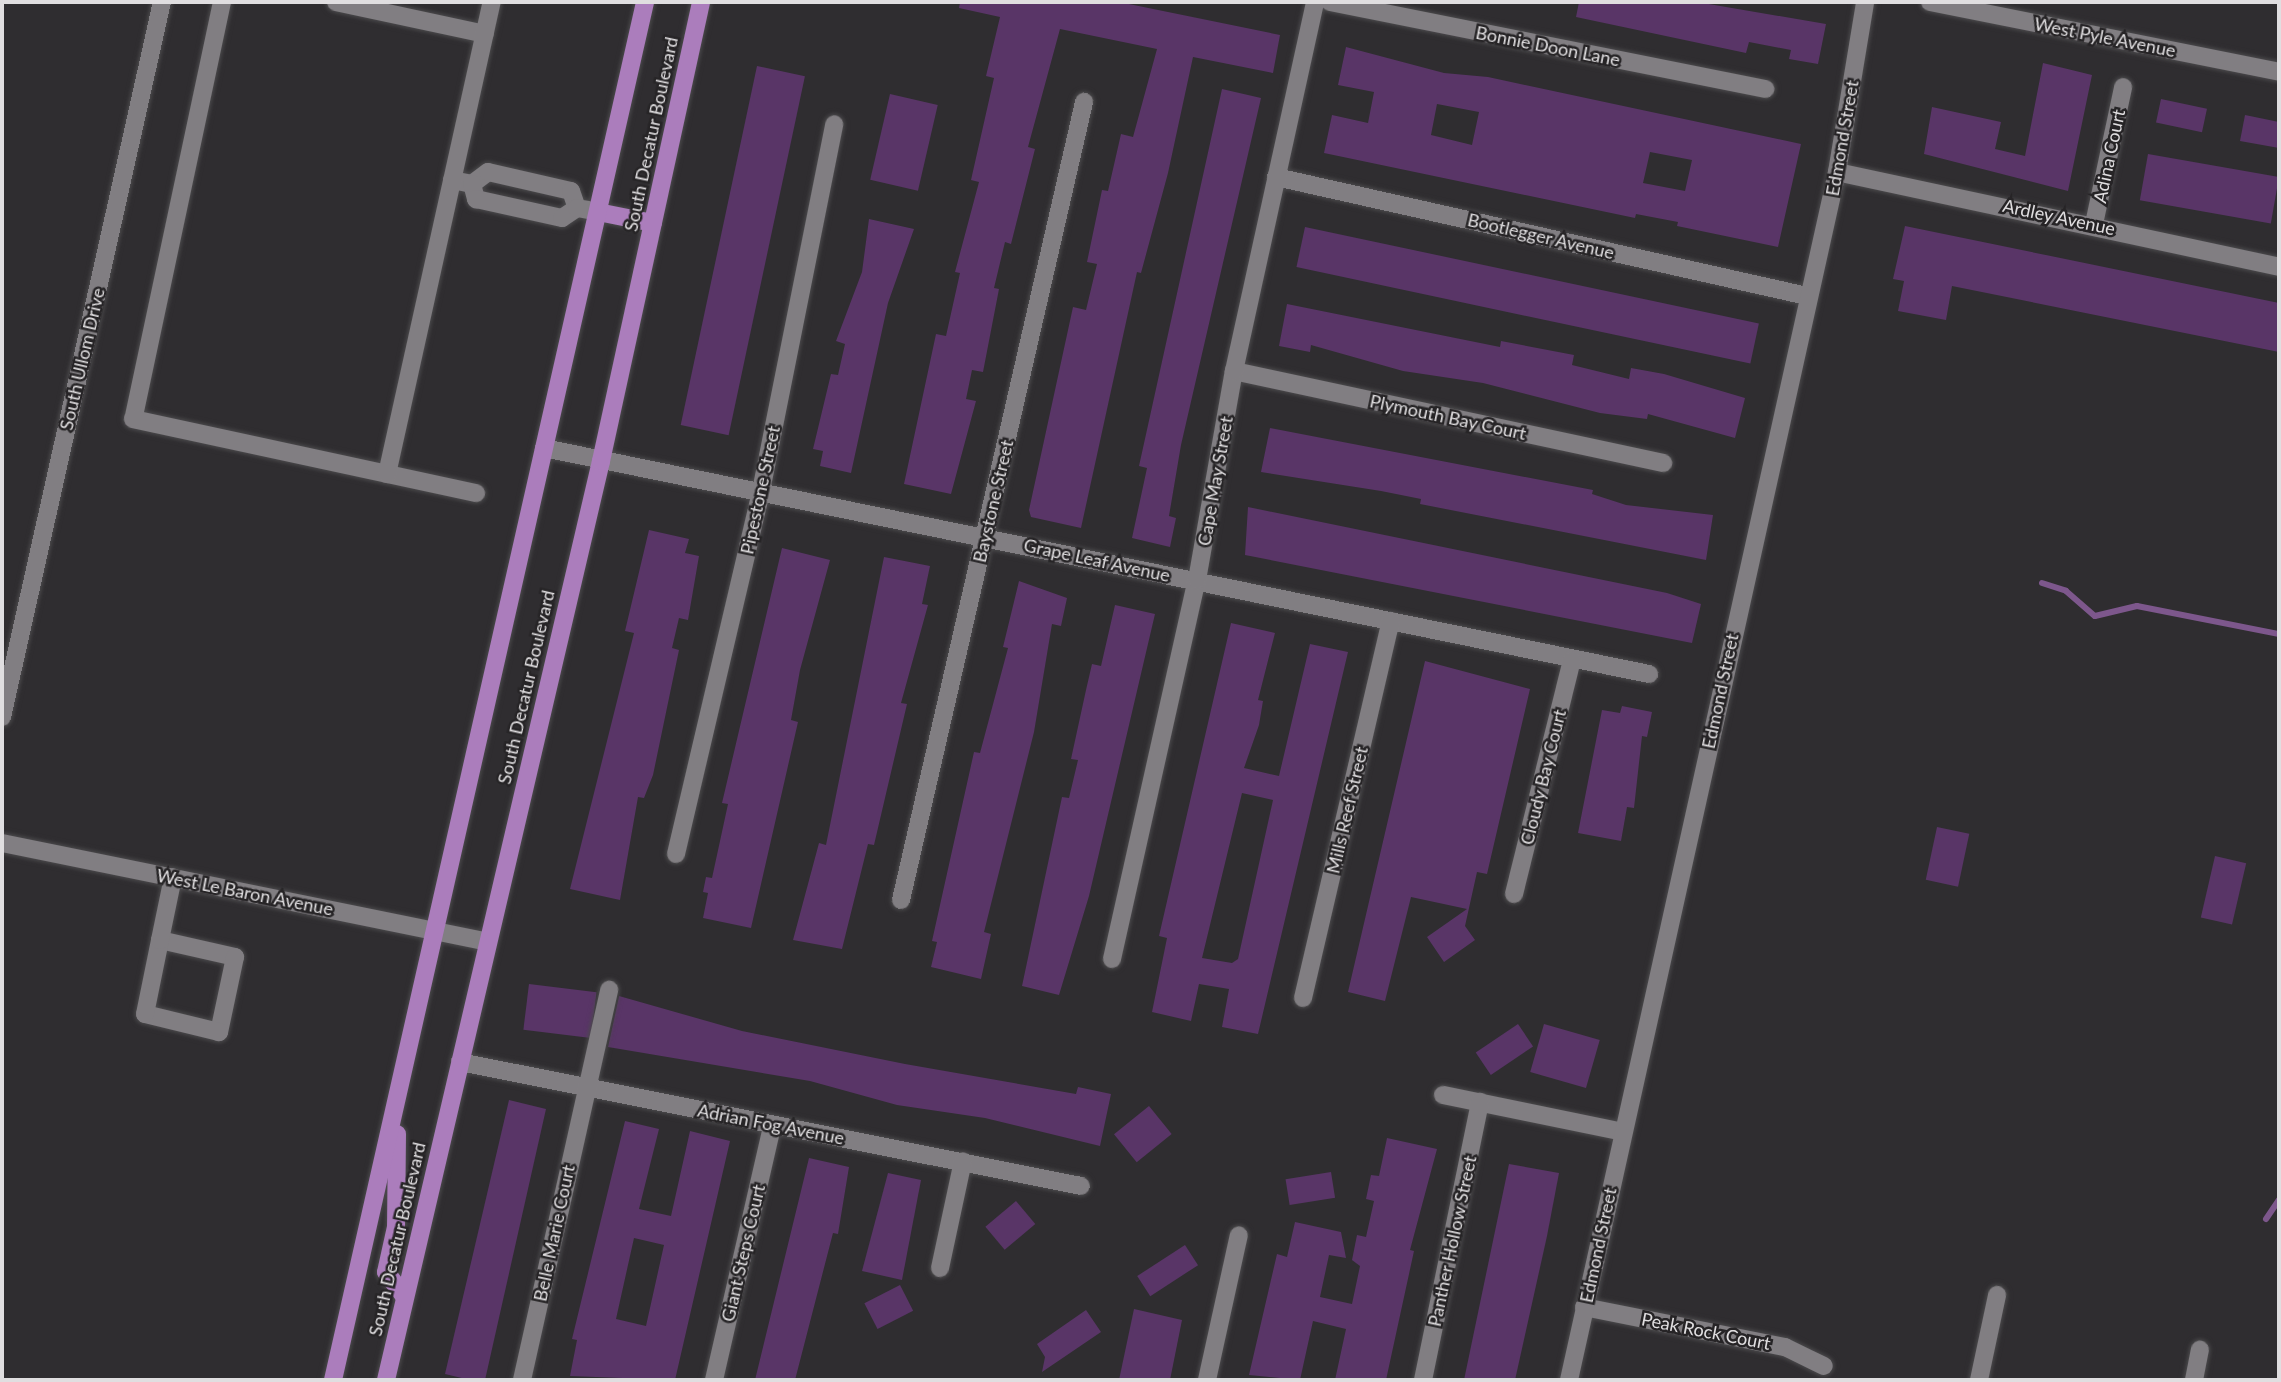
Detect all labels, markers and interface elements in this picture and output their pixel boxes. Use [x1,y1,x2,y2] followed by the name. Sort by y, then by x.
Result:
[2032,13,2178,61] street label: West Pyle Avenue
[1474,21,1622,71] street label: Bonnie Doon Lane
[620,35,682,233] street label: South Decatur Boulevard
[1821,78,1863,198] street label: Edmond Street
[2089,107,2129,205] street label: Adina Court
[2000,194,2118,240] street label: Ardley Avenue
[1465,209,1617,263] street label: Bootlegger Avenue
[55,286,109,432] street label: South Ullom Drive
[1368,390,1528,444] street label: Plymouth Bay Court
[1193,414,1237,548] street label: Cape May Street
[736,424,784,556] street label: Pipestone Street
[968,438,1018,564] street label: Baystone Street
[1021,534,1173,586] street label: Grape Leaf Avenue
[493,588,559,786] street label: South Decatur Boulevard
[1697,631,1743,751] street label: Edmond Street
[1516,707,1570,847] street label: Cloudy Bay Court
[1322,744,1372,876] street label: Mills Reef Street
[155,864,335,920] street label: West Le Baron Avenue
[695,1099,847,1149] street label: Adrian Fog Avenue
[364,1140,430,1338] street label: South Decatur Boulevard
[1423,1153,1481,1329] street label: Panther Hollow Street
[529,1163,579,1303] street label: Belle Marie Court
[717,1182,769,1324] street label: Giant Steps Court
[1575,1185,1621,1305] street label: Edmond Street
[1640,1308,1772,1354] street label: Peak Rock Court

